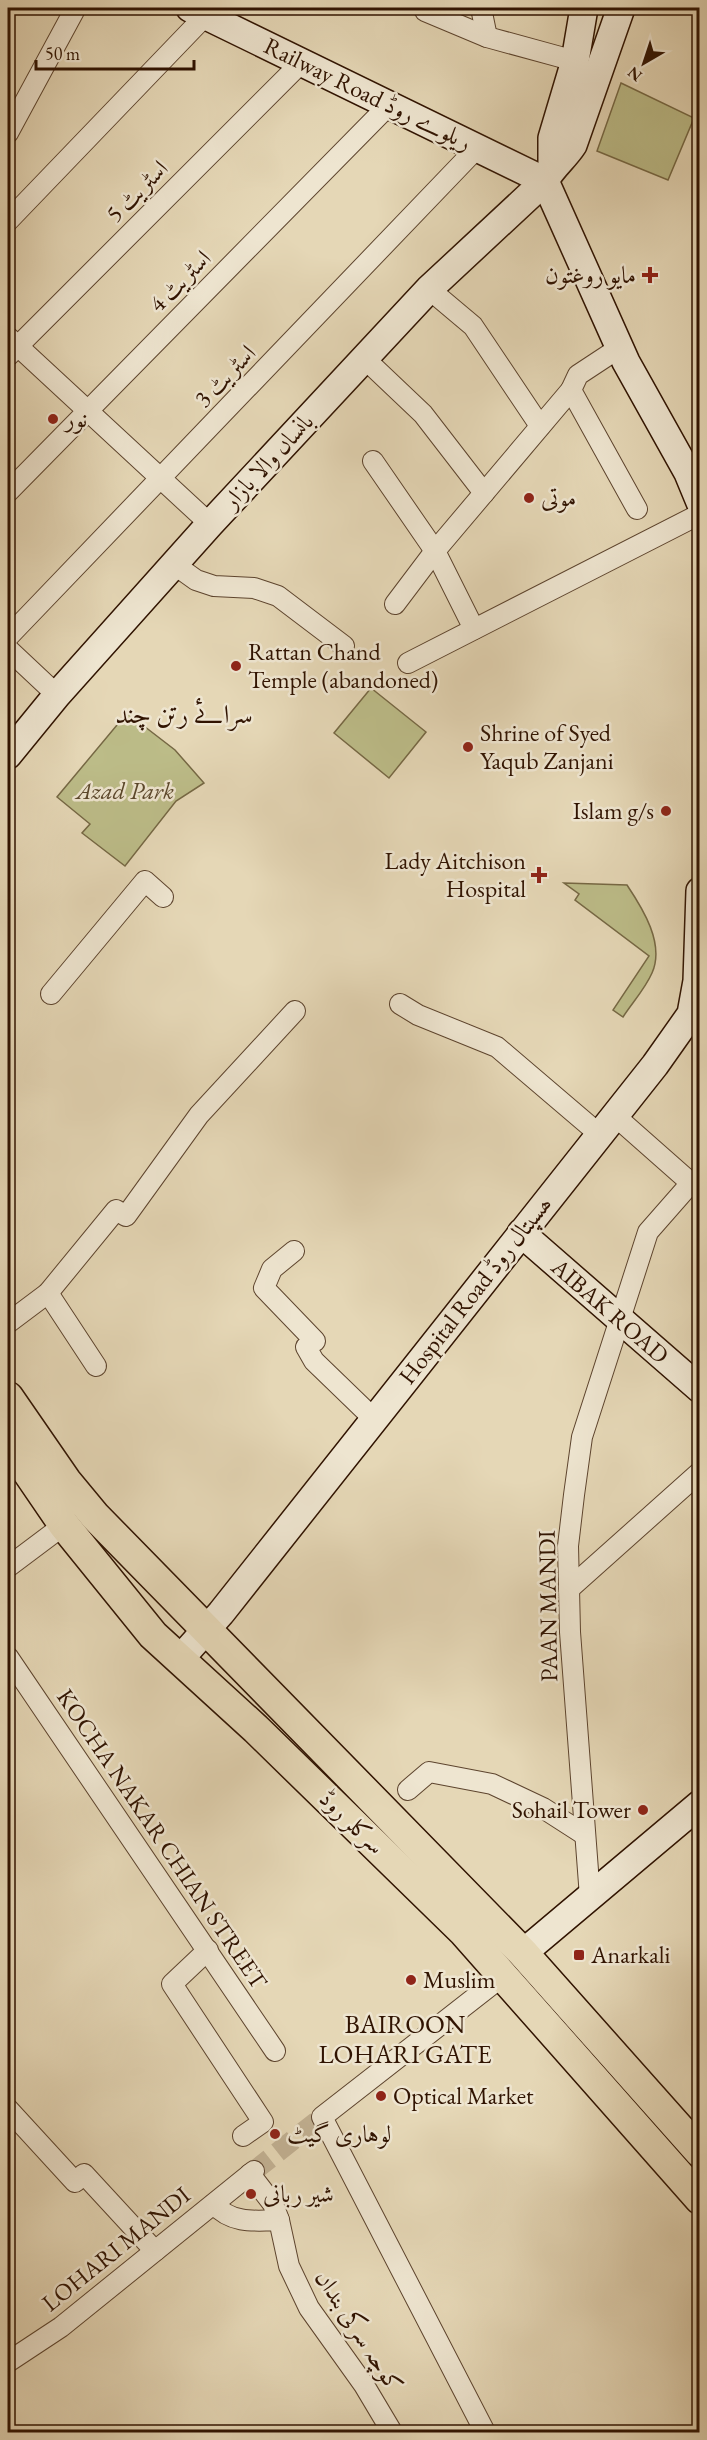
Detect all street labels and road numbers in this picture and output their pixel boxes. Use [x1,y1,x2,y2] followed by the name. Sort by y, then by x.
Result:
[259,30,477,157] street label: Railway Road ریلوے روڈ
[99,153,174,228] street label: اسٹریٹ 5
[142,243,217,318] street label: اسٹریٹ 4
[187,338,262,414] street label: اسٹریٹ 3
[214,406,320,517] street label: بانساں والا بازار
[391,1189,560,1392] street label: Hospital Road ھسپتال روڈ
[544,1250,676,1370] street label: AIBAK ROAD
[531,1530,564,1682] street label: PAAN MANDI
[50,1683,275,1996] street label: KOCHA NAKAR CHIAN STREET
[312,1783,392,1861] street label: سرکلر روڈ
[35,2179,196,2318] street label: LOHARI MANDI
[307,2264,410,2399] street label: کوچہ سرکی بنداں

